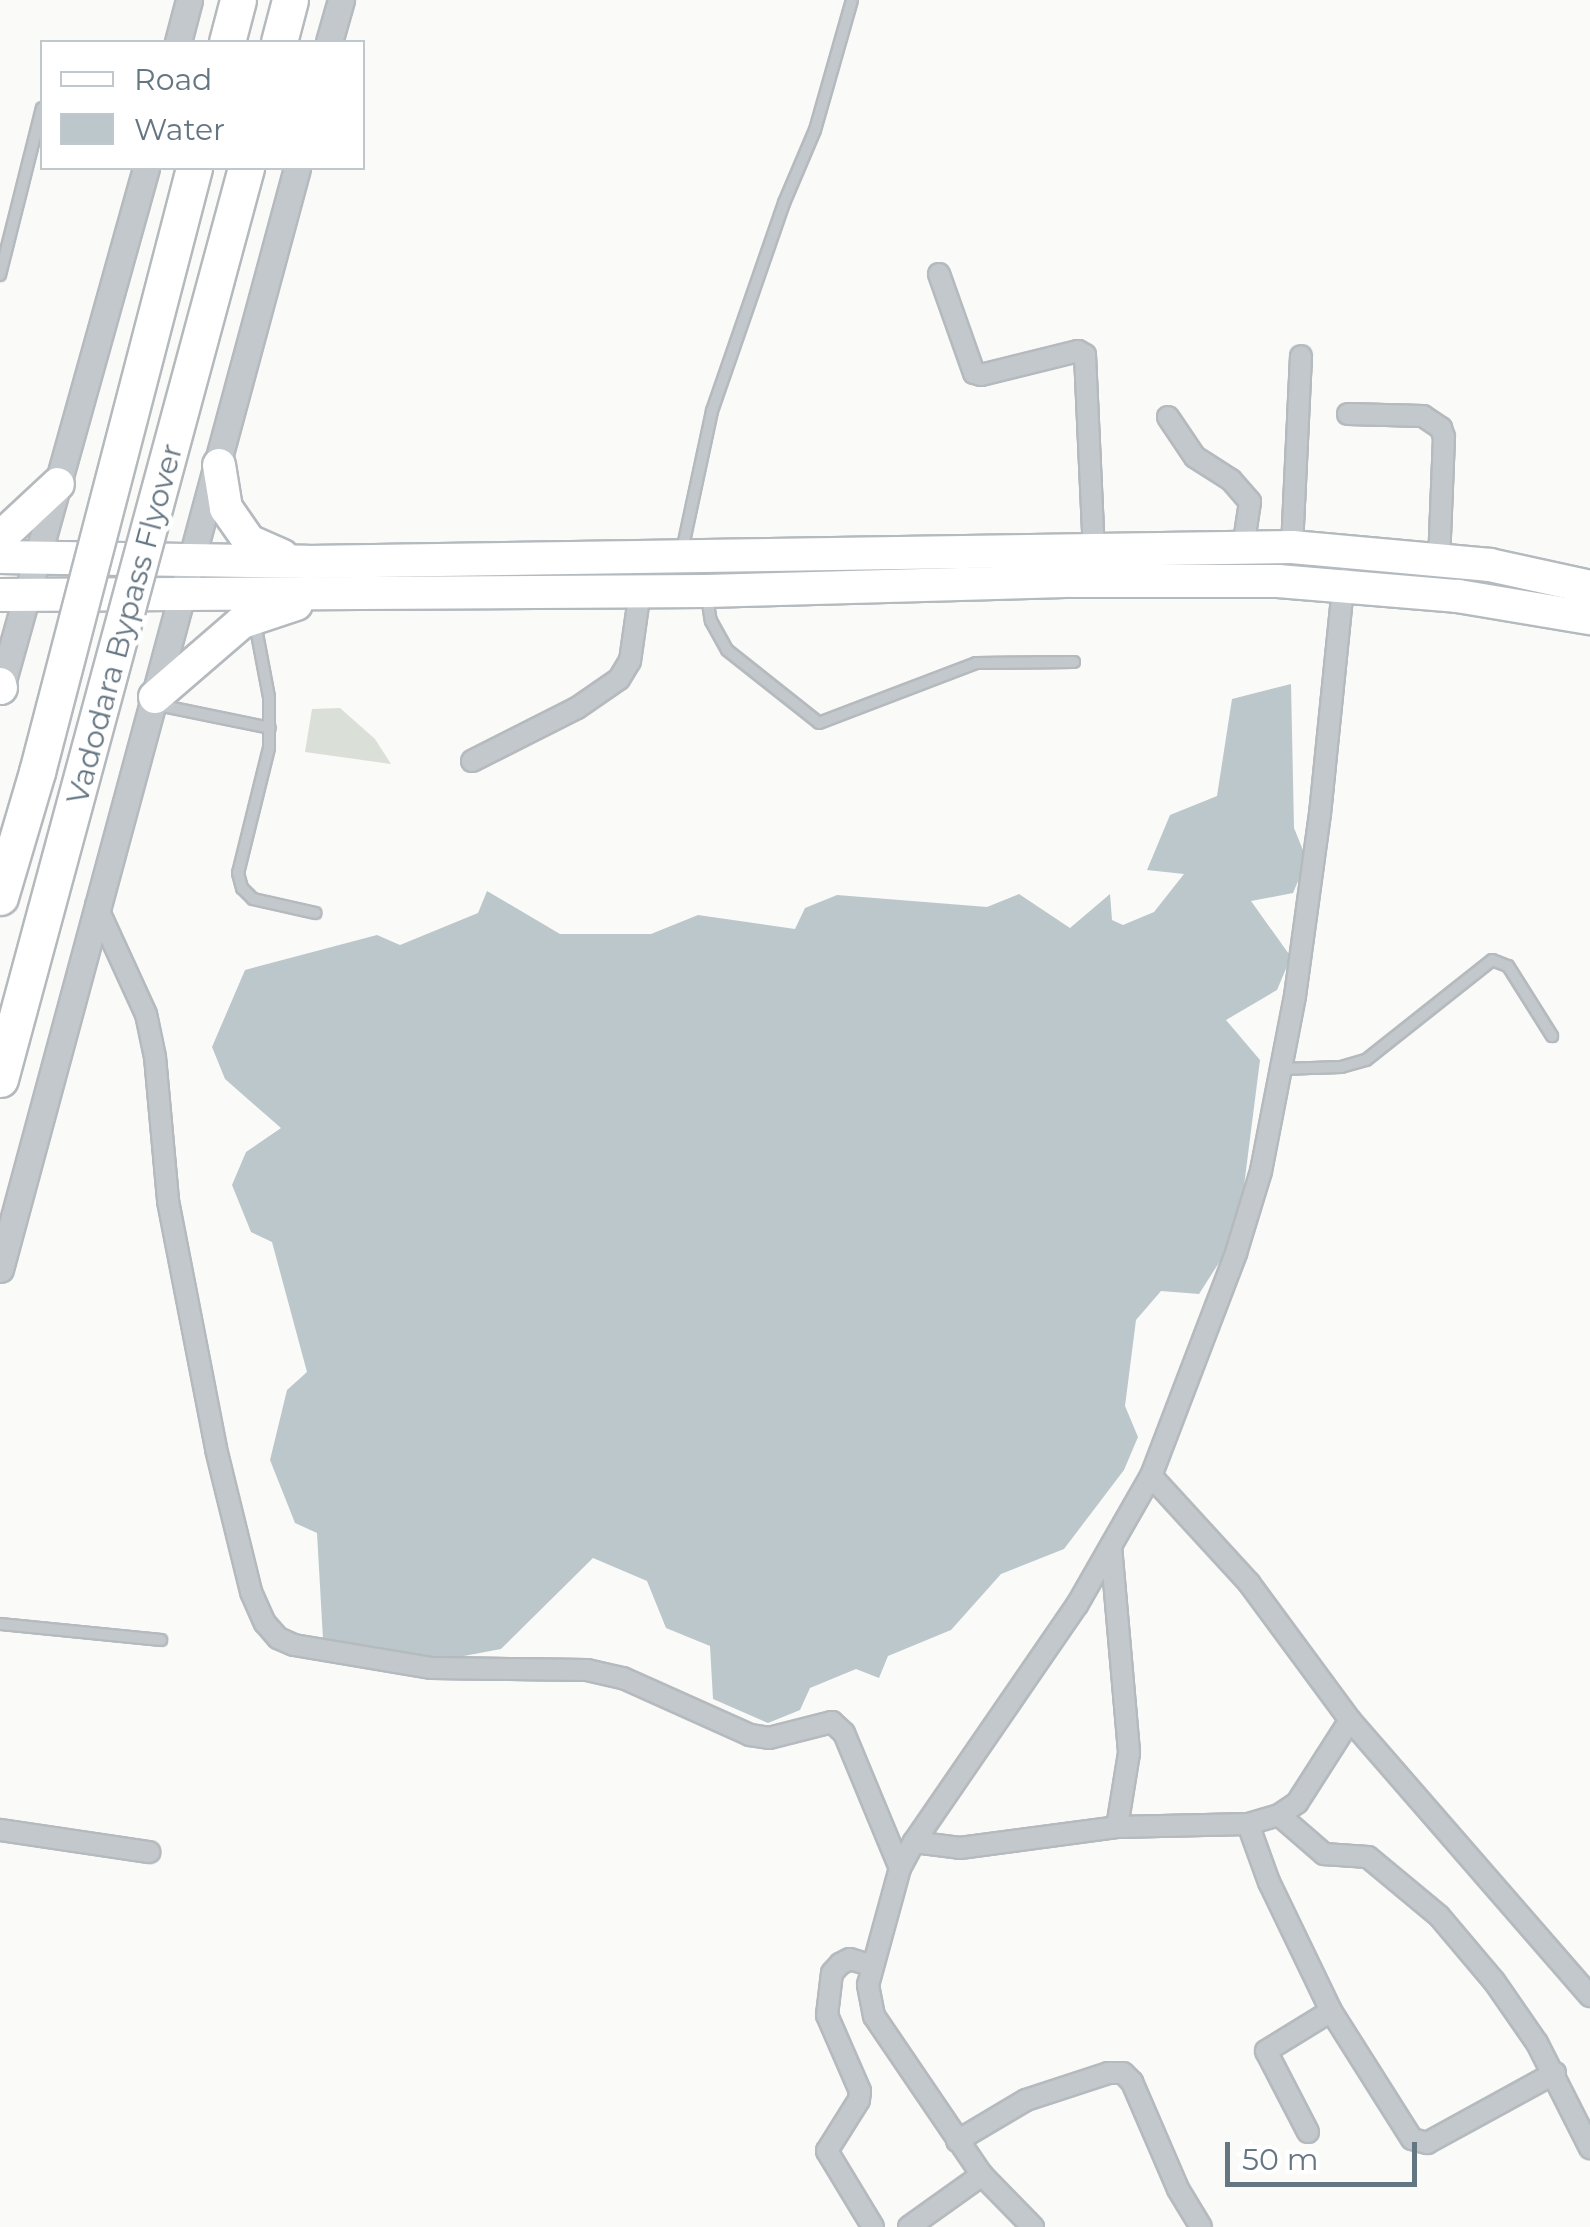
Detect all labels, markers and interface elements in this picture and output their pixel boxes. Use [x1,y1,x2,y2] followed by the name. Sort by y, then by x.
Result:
[40,40,365,170] legend
[134,61,212,98] text: Road
[134,111,225,148] text: Water
[60,440,190,808] street label: Vadodara Bypass Flyover
[1230,2122,1422,2184] scale bar
[1242,2141,1319,2178] text: 50 m

